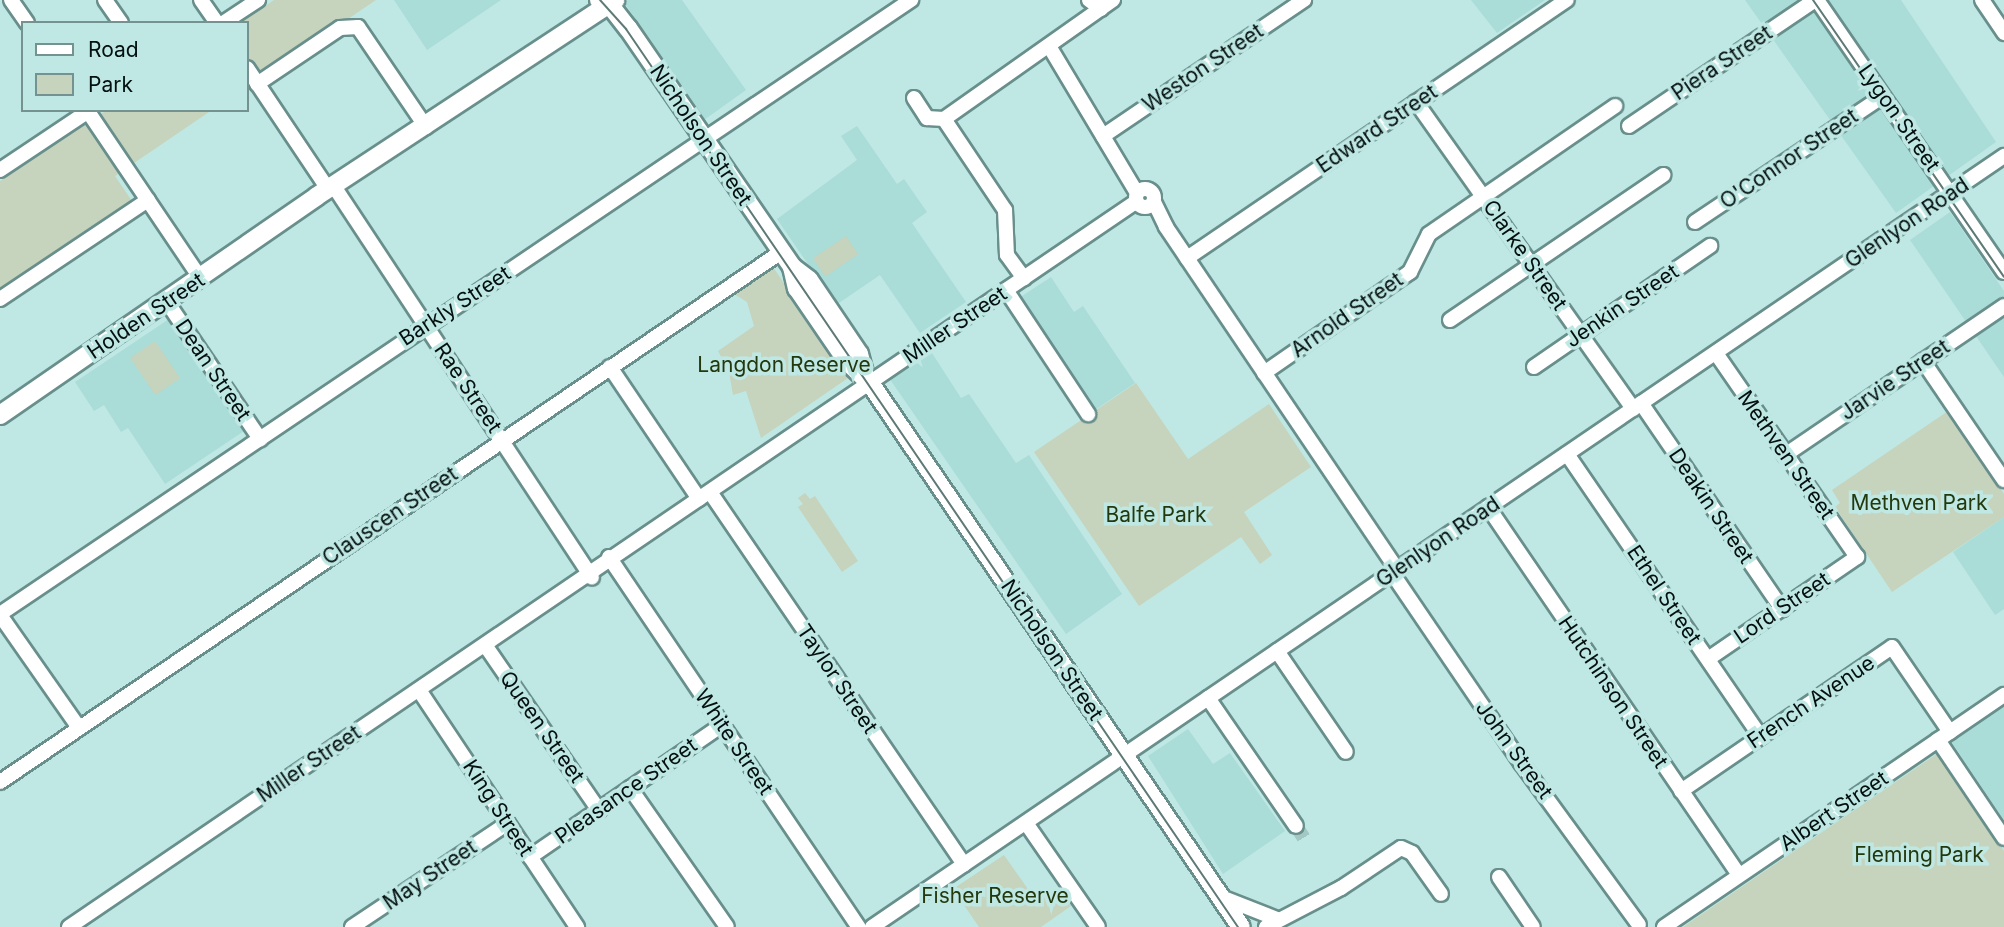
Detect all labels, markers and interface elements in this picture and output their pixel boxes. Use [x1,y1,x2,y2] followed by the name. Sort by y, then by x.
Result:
[1138,18,1268,118] street label: Weston Street
[1667,20,1777,106] street label: Piera Street
[21,21,248,112] legend
[88,37,139,62] text: Road
[645,60,757,210] street label: Nicholson Street
[1853,60,1945,176] street label: Lygon Street
[88,72,133,97] text: Park
[1312,79,1442,179] street label: Edward Street
[1715,104,1863,214] street label: O'Connor Street
[1840,172,1974,274] street label: Glenlyon Road
[1478,195,1572,315] street label: Clarke Street
[1561,259,1683,353] street label: Jenkin Street
[395,261,515,351] street label: Barkly Street
[1286,267,1408,363] street label: Arnold Street
[83,268,209,364] street label: Holden Street
[898,281,1012,369] street label: Miller Street
[170,314,256,426] street label: Dean Street
[1836,334,1954,426] street label: Jarvie Street
[429,338,507,438] street label: Rae Street
[697,352,871,378] park label: Langdon Reserve
[1732,386,1840,524] street label: Methven Street
[1663,444,1759,568] street label: Deakin Street
[318,462,462,570] street label: Clauscen Street
[1850,490,1988,516] park label: Methven Park
[1371,491,1505,593] street label: Glenlyon Road
[1106,502,1206,528] park label: Balfe Park
[1622,541,1706,649] street label: Ethel Street
[1729,567,1835,649] street label: Lord Street
[996,575,1108,725] street label: Nicholson Street
[1553,611,1673,773] street label: Hutchinson Street
[791,620,883,738] street label: Taylor Street
[1743,650,1879,754] street label: French Avenue
[494,666,590,788] street label: Queen Street
[689,684,779,800] street label: White Street
[1470,696,1558,804] street label: John Street
[252,720,366,808] street label: Miller Street
[550,733,702,849] street label: Pleasance Street
[457,755,539,861] street label: King Street
[1775,766,1893,856] street label: Albert Street
[378,835,482,915] street label: May Street
[1854,842,1984,868] park label: Fleming Park
[921,883,1069,909] park label: Fisher Reserve

